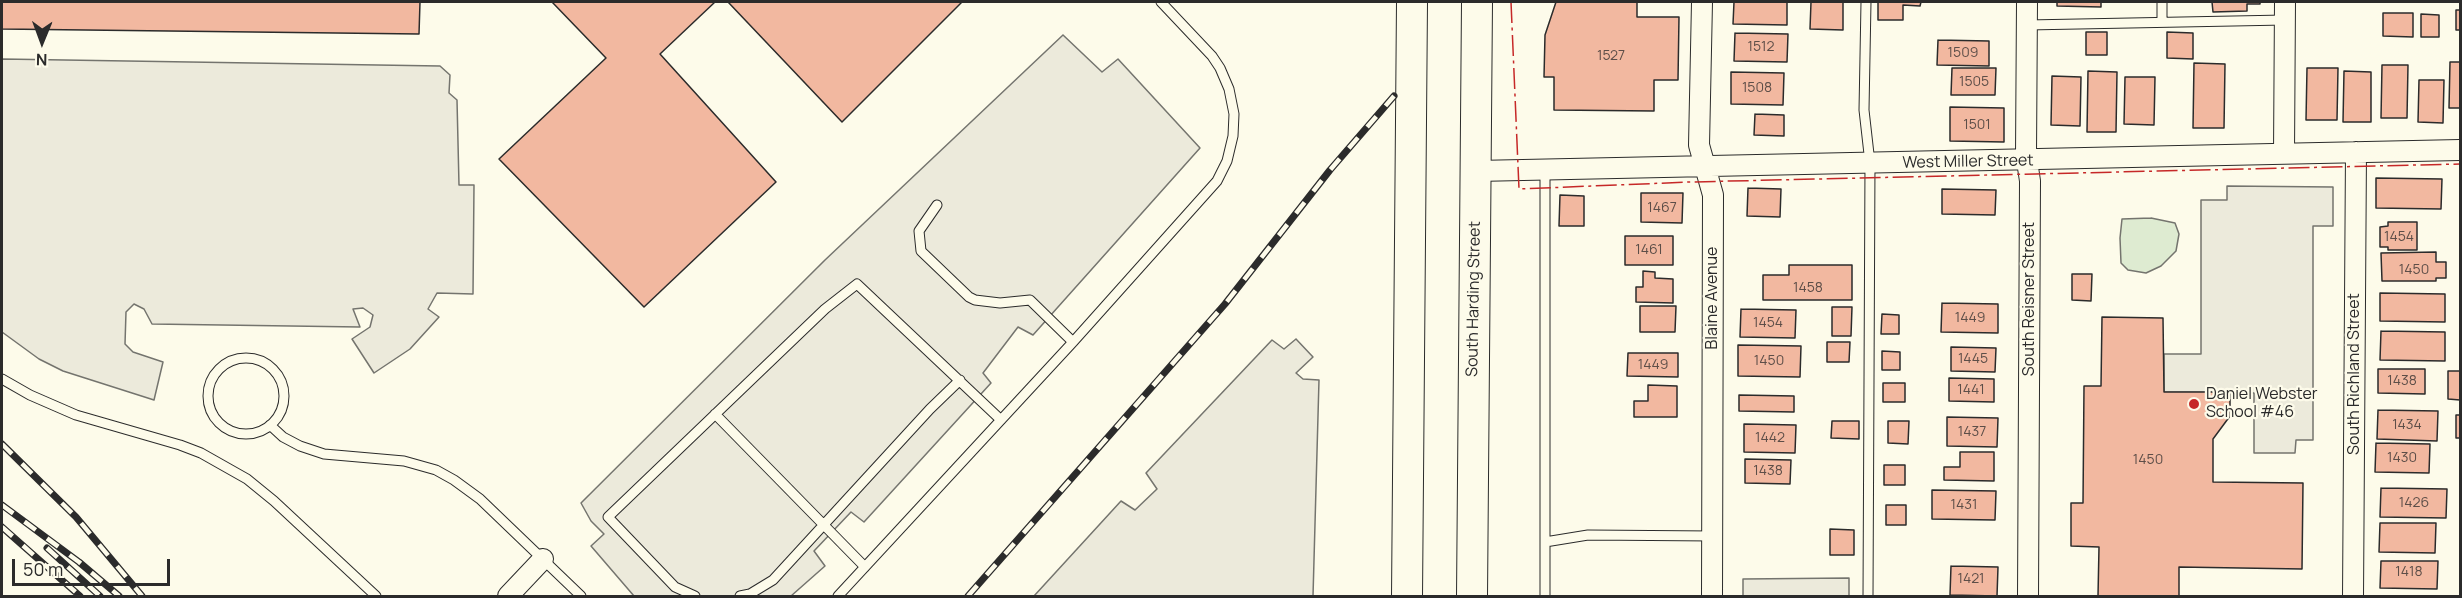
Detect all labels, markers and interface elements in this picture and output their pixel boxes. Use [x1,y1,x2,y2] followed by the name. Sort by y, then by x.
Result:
[12,12,72,72] north arrow
[1748,39,1774,55] house number: 1512
[1948,45,1978,61] house number: 1509
[1597,48,1625,64] house number: 1527
[36,49,48,71] text: N
[1959,74,1989,90] house number: 1505
[1742,80,1772,96] house number: 1508
[1963,117,1991,133] house number: 1501
[1902,151,2034,173] street label: West Miller Street
[1647,200,1677,216] house number: 1467
[1463,221,1485,377] street label: South Harding Street
[2020,222,2040,376] street label: South Reisner Street
[2384,229,2414,245] house number: 1454
[1635,242,1663,258] house number: 1461
[1703,247,1723,349] street label: Blaine Avenue
[2399,262,2429,278] house number: 1450
[1793,280,1823,296] house number: 1458
[2345,293,2365,455] street label: South Richland Street
[1955,310,1985,326] house number: 1449
[1753,315,1783,331] house number: 1454
[1958,351,1988,367] house number: 1445
[1754,353,1784,369] house number: 1450
[1638,357,1668,373] house number: 1449
[2387,373,2417,389] house number: 1438
[1957,382,1985,398] house number: 1441
[2206,385,2318,423] place label: Daniel Webster School #46
[2187,397,2201,411] marker: Daniel Webster School #46
[2392,417,2422,433] house number: 1434
[1958,424,1986,440] house number: 1437
[1755,430,1785,446] house number: 1442
[2387,450,2417,466] house number: 1430
[2133,452,2163,468] house number: 1450
[1753,463,1783,479] house number: 1438
[2399,495,2429,511] house number: 1426
[1951,497,1977,513] house number: 1431
[15,547,172,585] scale bar
[23,557,63,581] text: 50 m
[2395,564,2423,580] house number: 1418
[1957,571,1985,587] house number: 1421

